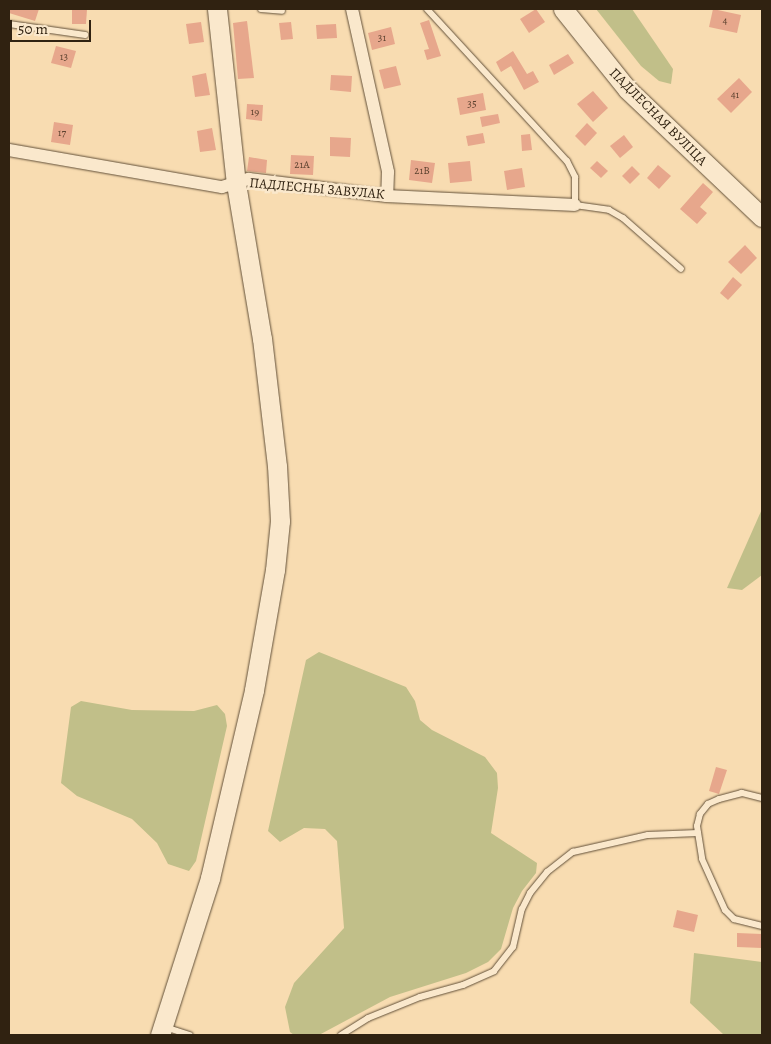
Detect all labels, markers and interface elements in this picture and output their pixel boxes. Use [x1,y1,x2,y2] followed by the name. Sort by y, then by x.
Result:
[12,10,94,42] scale bar
[723,14,727,28] house number: 4
[18,19,48,39] text: 50 m
[378,31,386,45] house number: 31
[60,50,68,64] house number: 13
[606,65,710,169] street label: ПАДЛЕСНАЯ ВУЛІЦА
[731,88,739,102] house number: 41
[467,97,477,111] house number: 35
[251,105,259,119] house number: 19
[58,126,66,140] house number: 17
[294,158,310,172] house number: 21А
[414,164,430,178] house number: 21В
[249,175,385,203] street label: ПАДЛЕСНЫ ЗАВУЛАК

